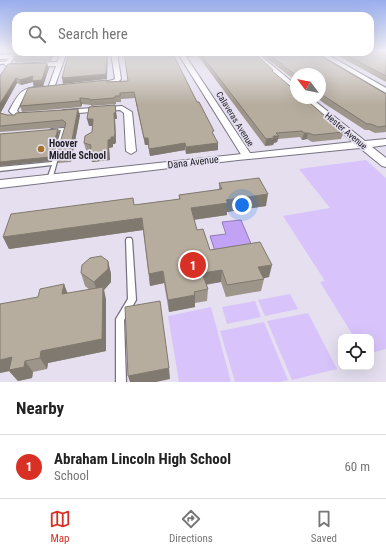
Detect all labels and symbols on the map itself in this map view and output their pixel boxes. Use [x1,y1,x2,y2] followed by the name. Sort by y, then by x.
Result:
[290,68,326,104] north arrow
[214,90,256,148] street label: Calaveras Avenue
[323,111,369,151] street label: Hester Avenue
[49,138,106,161] place label: Hoover Middle School
[36,144,46,154] marker: Hoover Middle School
[167,153,219,171] street label: Dana Avenue
[232,195,252,215] your location
[180,250,206,280] pin: 1

